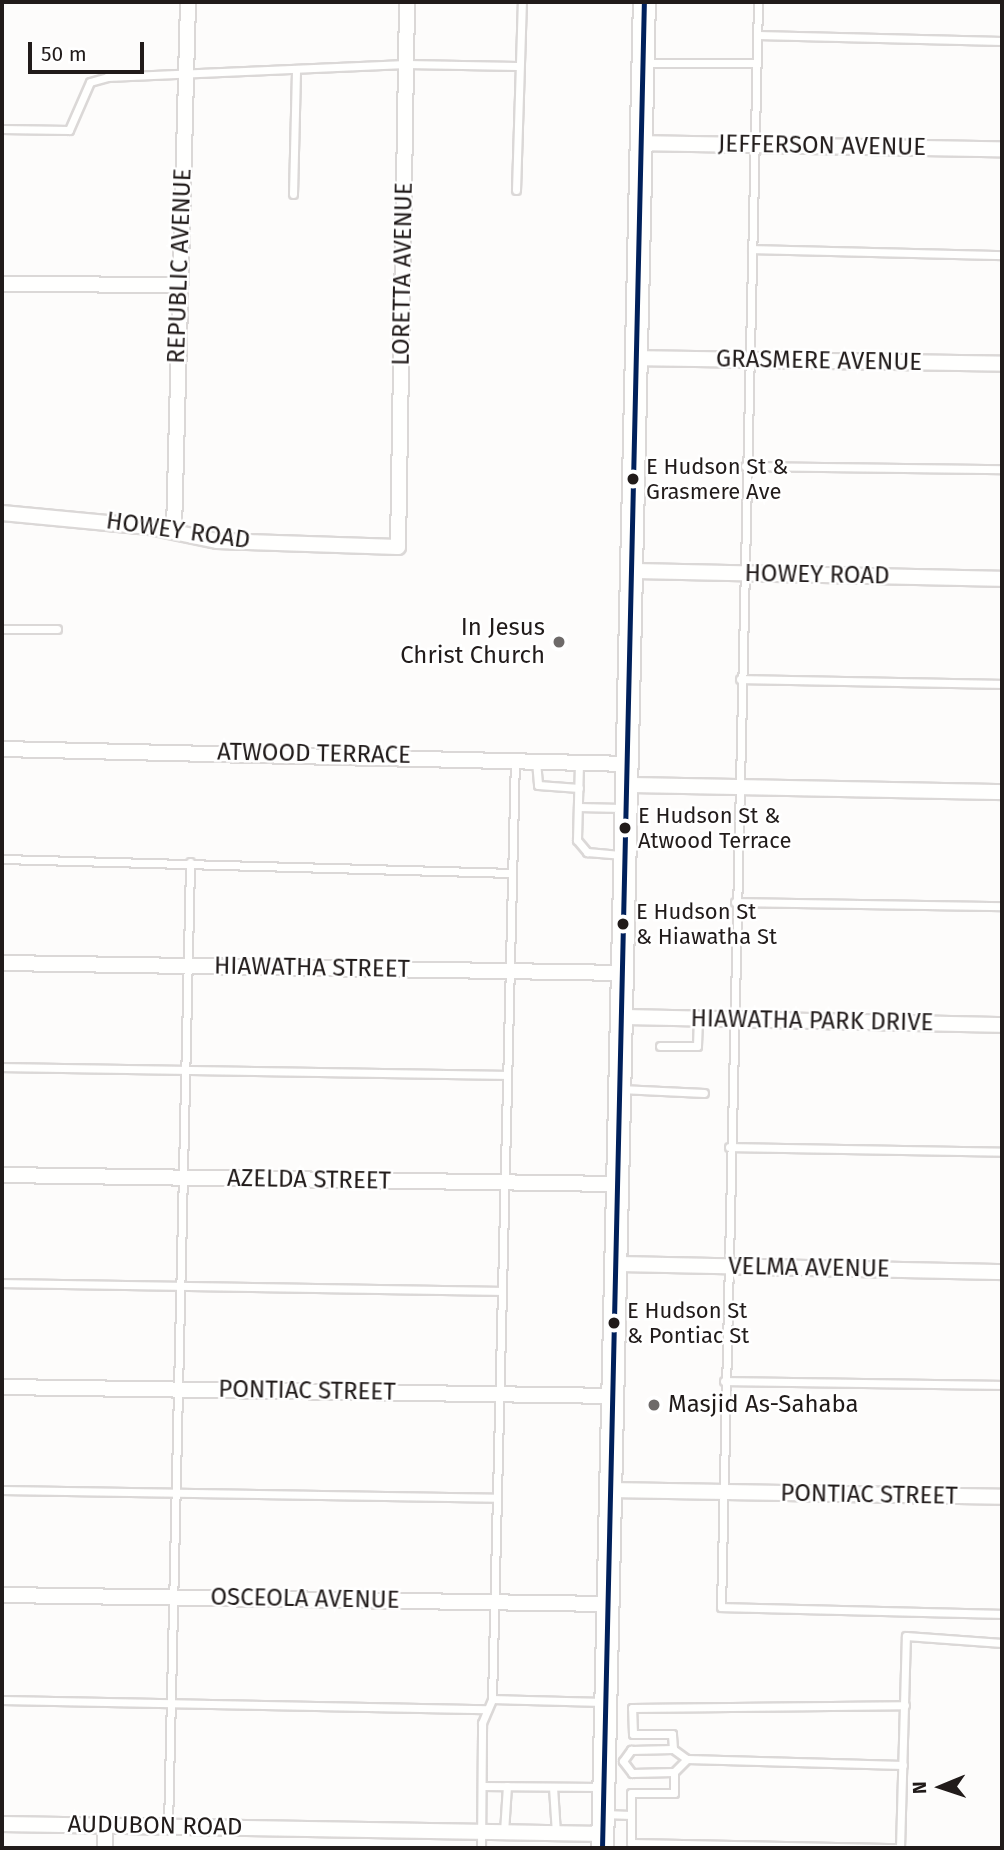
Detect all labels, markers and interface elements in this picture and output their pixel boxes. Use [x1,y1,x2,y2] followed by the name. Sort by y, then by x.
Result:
[32,28,147,72] scale bar
[41,41,87,67] text: 50 m
[718,130,926,162] street label: JEFFERSON AVENUE
[162,168,198,364] street label: REPUBLIC AVENUE
[387,182,419,366] street label: LORETTA AVENUE
[716,345,922,377] street label: GRASMERE AVENUE
[646,453,788,504] place label: E Hudson St & Grasmere Ave
[626,472,640,486] marker: E Hudson St & Grasmere Ave
[104,507,252,555] street label: HOWEY ROAD
[744,559,890,591] street label: HOWEY ROAD
[400,614,545,670] place label: In Jesus Christ Church
[551,634,567,650] marker: In Jesus Christ Church
[217,738,411,770] street label: ATWOOD TERRACE
[638,802,791,854] place label: E Hudson St & Atwood Terrace
[618,821,632,835] marker: E Hudson St & Atwood Terrace
[636,898,777,950] place label: E Hudson St & Hiawatha St
[616,917,630,931] marker: E Hudson St & Hiawatha St
[214,952,410,984] street label: HIAWATHA STREET
[690,1004,934,1038] street label: HIAWATHA PARK DRIVE
[227,1164,391,1196] street label: AZELDA STREET
[728,1252,890,1284] street label: VELMA AVENUE
[627,1297,749,1348] place label: E Hudson St & Pontiac St
[607,1316,621,1330] marker: E Hudson St & Pontiac St
[218,1375,396,1407] street label: PONTIAC STREET
[668,1391,859,1419] place label: Masjid As-Sahaba
[646,1397,662,1413] marker: Masjid As-Sahaba
[780,1479,958,1511] street label: PONTIAC STREET
[210,1583,400,1615] street label: OSCEOLA AVENUE
[906,1752,976,1822] north arrow
[908,1781,931,1794] text: N
[67,1810,243,1842] street label: AUDUBON ROAD

